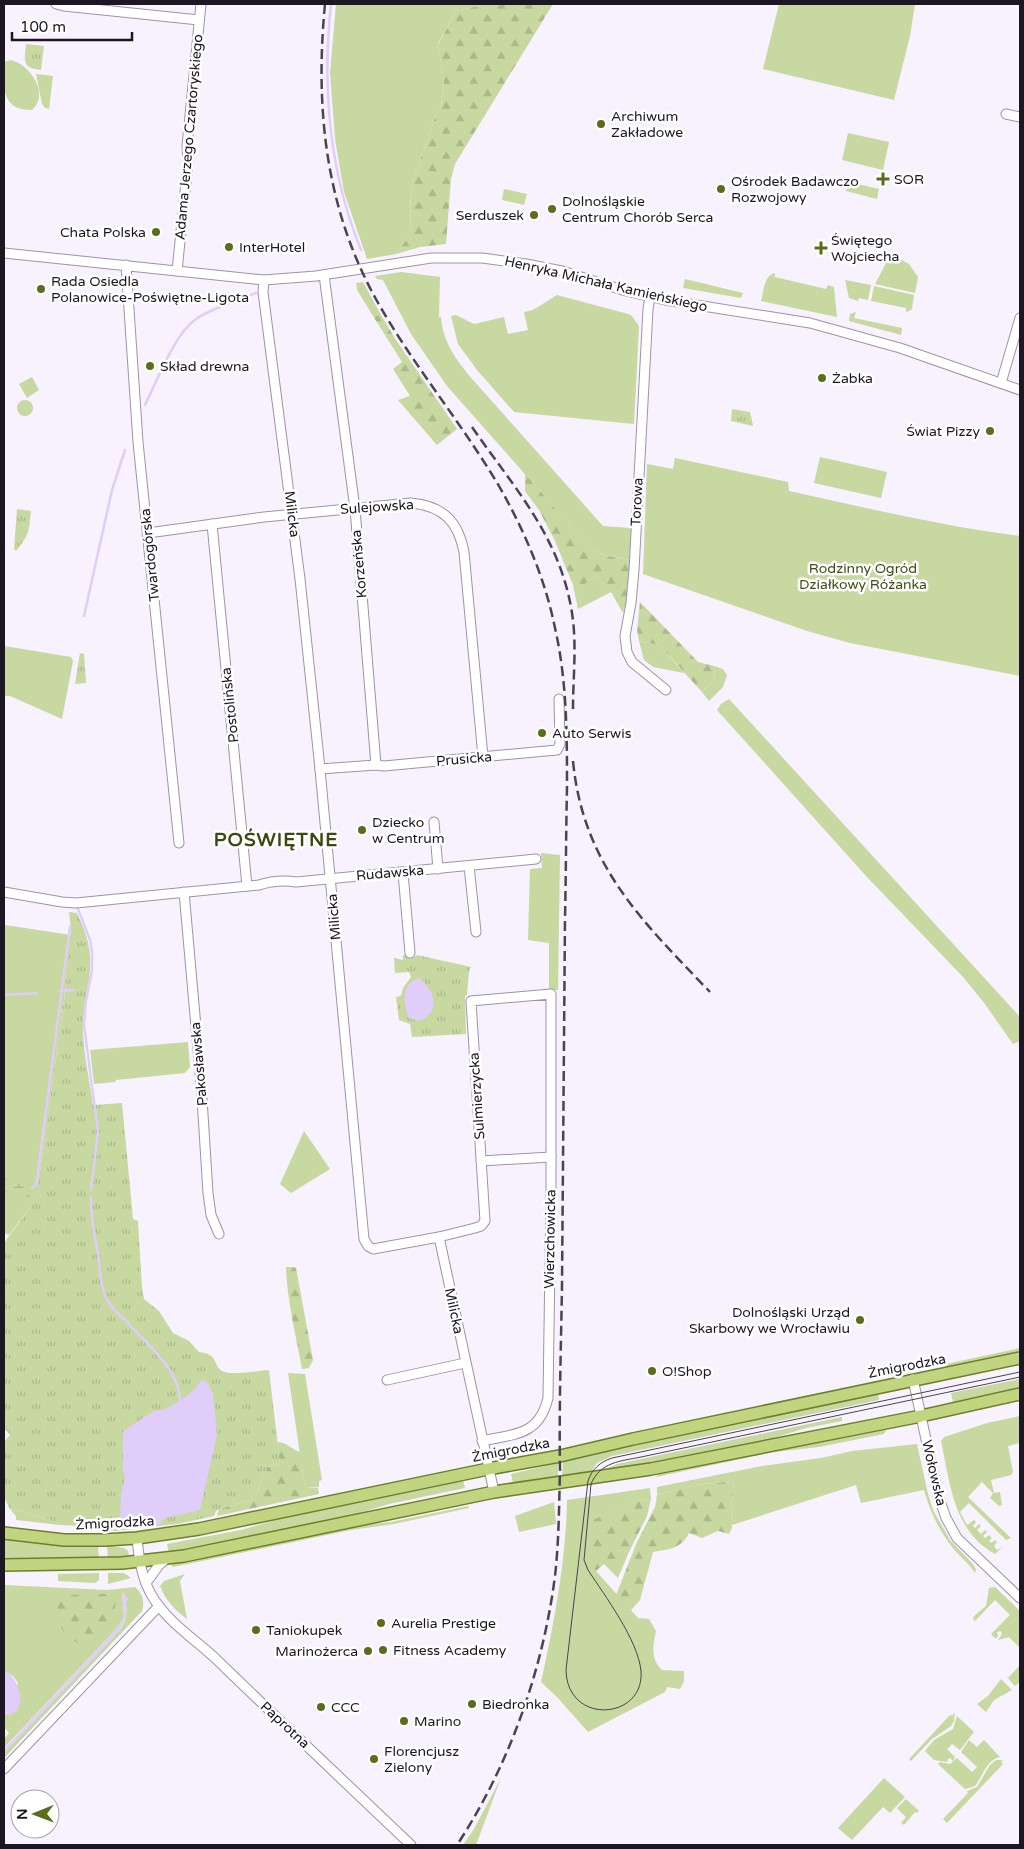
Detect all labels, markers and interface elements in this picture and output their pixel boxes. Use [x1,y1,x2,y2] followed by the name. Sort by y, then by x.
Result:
[12,10,132,42] scale bar
[20,18,66,36] text: 100 m
[172,33,206,241] street label: Adama Jerzego Czartoryskiego
[611,108,683,141] place label: Archiwum Zakładowe
[595,118,607,130] marker: Archiwum Zakładowe
[894,171,924,188] place label: SOR
[876,172,890,186] marker: SOR
[731,173,859,206] place label: Ośrodek Badawczo Rozwojowy
[715,183,727,195] marker: Ośrodek Badawczo Rozwojowy
[562,193,713,226] place label: Dolnośląskie Centrum Chorób Serca
[546,203,558,215] marker: Dolnośląskie Centrum Chorób Serca
[456,207,524,224] place label: Serduszek
[528,209,540,221] marker: Serduszek
[60,224,146,241] place label: Chata Polska
[150,226,162,238] marker: Chata Polska
[831,232,899,265] place label: Świętego Wojciecha
[239,239,305,256] place label: InterHotel
[223,241,235,253] marker: InterHotel
[815,242,827,254] marker: Świętego Wojciecha
[503,252,709,316] street label: Henryka Michała Kamieńskiego
[51,273,249,306] place label: Rada Osiedla Polanowice-Poświętne-Ligota
[35,283,47,295] marker: Rada Osiedla Polanowice-Poświętne-Ligota
[160,358,249,375] place label: Skład drewna
[144,360,156,372] marker: Skład drewna
[832,370,873,387] place label: Żabka
[816,372,828,384] marker: Żabka
[906,423,980,440] place label: Świat Pizzy
[984,425,996,437] marker: Świat Pizzy
[627,477,647,527] street label: Torowa
[281,490,303,538] street label: Milicka
[340,496,414,518] street label: Sulejowska
[137,508,163,602] street label: Twardogórska
[348,529,370,599] street label: Korzeńska
[799,560,927,593] park label: Rodzinny Ogród Działkowy Różanka
[218,666,242,744] street label: Postolińska
[552,725,632,742] place label: Auto Serwis
[536,727,548,739] marker: Auto Serwis
[435,748,493,770] street label: Prusicka
[372,814,445,847] place label: Dziecko w Centrum
[356,824,368,836] marker: Dziecko w Centrum
[214,828,338,851] district label: POŚWIĘTNE
[355,862,425,884] street label: Rudawska
[323,893,345,941] street label: Milicka
[187,1021,211,1107] street label: Pakosławska
[465,1052,489,1140] street label: Sulmierzycka
[541,1189,559,1289] street label: Wierzchowicka
[441,1286,467,1336] street label: Milicka
[689,1304,850,1337] place label: Dolnośląski Urząd Skarbowy we Wrocławiu
[854,1314,866,1326] marker: Dolnośląski Urząd Skarbowy we Wrocławiu
[867,1350,947,1382] street label: Żmigrodzka
[662,1363,712,1380] place label: O!Shop
[646,1365,658,1377] marker: O!Shop
[471,1434,551,1466] street label: Żmigrodzka
[918,1438,950,1508] street label: Wołowska
[75,1512,155,1534] street label: Żmigrodzka
[391,1615,496,1632] place label: Aurelia Prestige
[375,1617,387,1629] marker: Aurelia Prestige
[266,1622,343,1639] place label: Taniokupek
[250,1624,262,1636] marker: Taniokupek
[393,1642,507,1659] place label: Fitness Academy
[275,1643,358,1660] place label: Marinożerca
[377,1644,389,1656] marker: Fitness Academy
[362,1645,374,1657] marker: Marinożerca
[482,1696,549,1713] place label: Biedronka
[257,1698,313,1752] street label: Paprotna
[466,1698,478,1710] marker: Biedronka
[331,1699,360,1716] place label: CCC
[315,1701,327,1713] marker: CCC
[414,1713,461,1730] place label: Marino
[398,1715,410,1727] marker: Marino
[384,1743,459,1776] place label: Florencjusz Zielony
[368,1753,380,1765] marker: Florencjusz Zielony
[10,1789,60,1839] north arrow
[14,1808,31,1820] text: N

